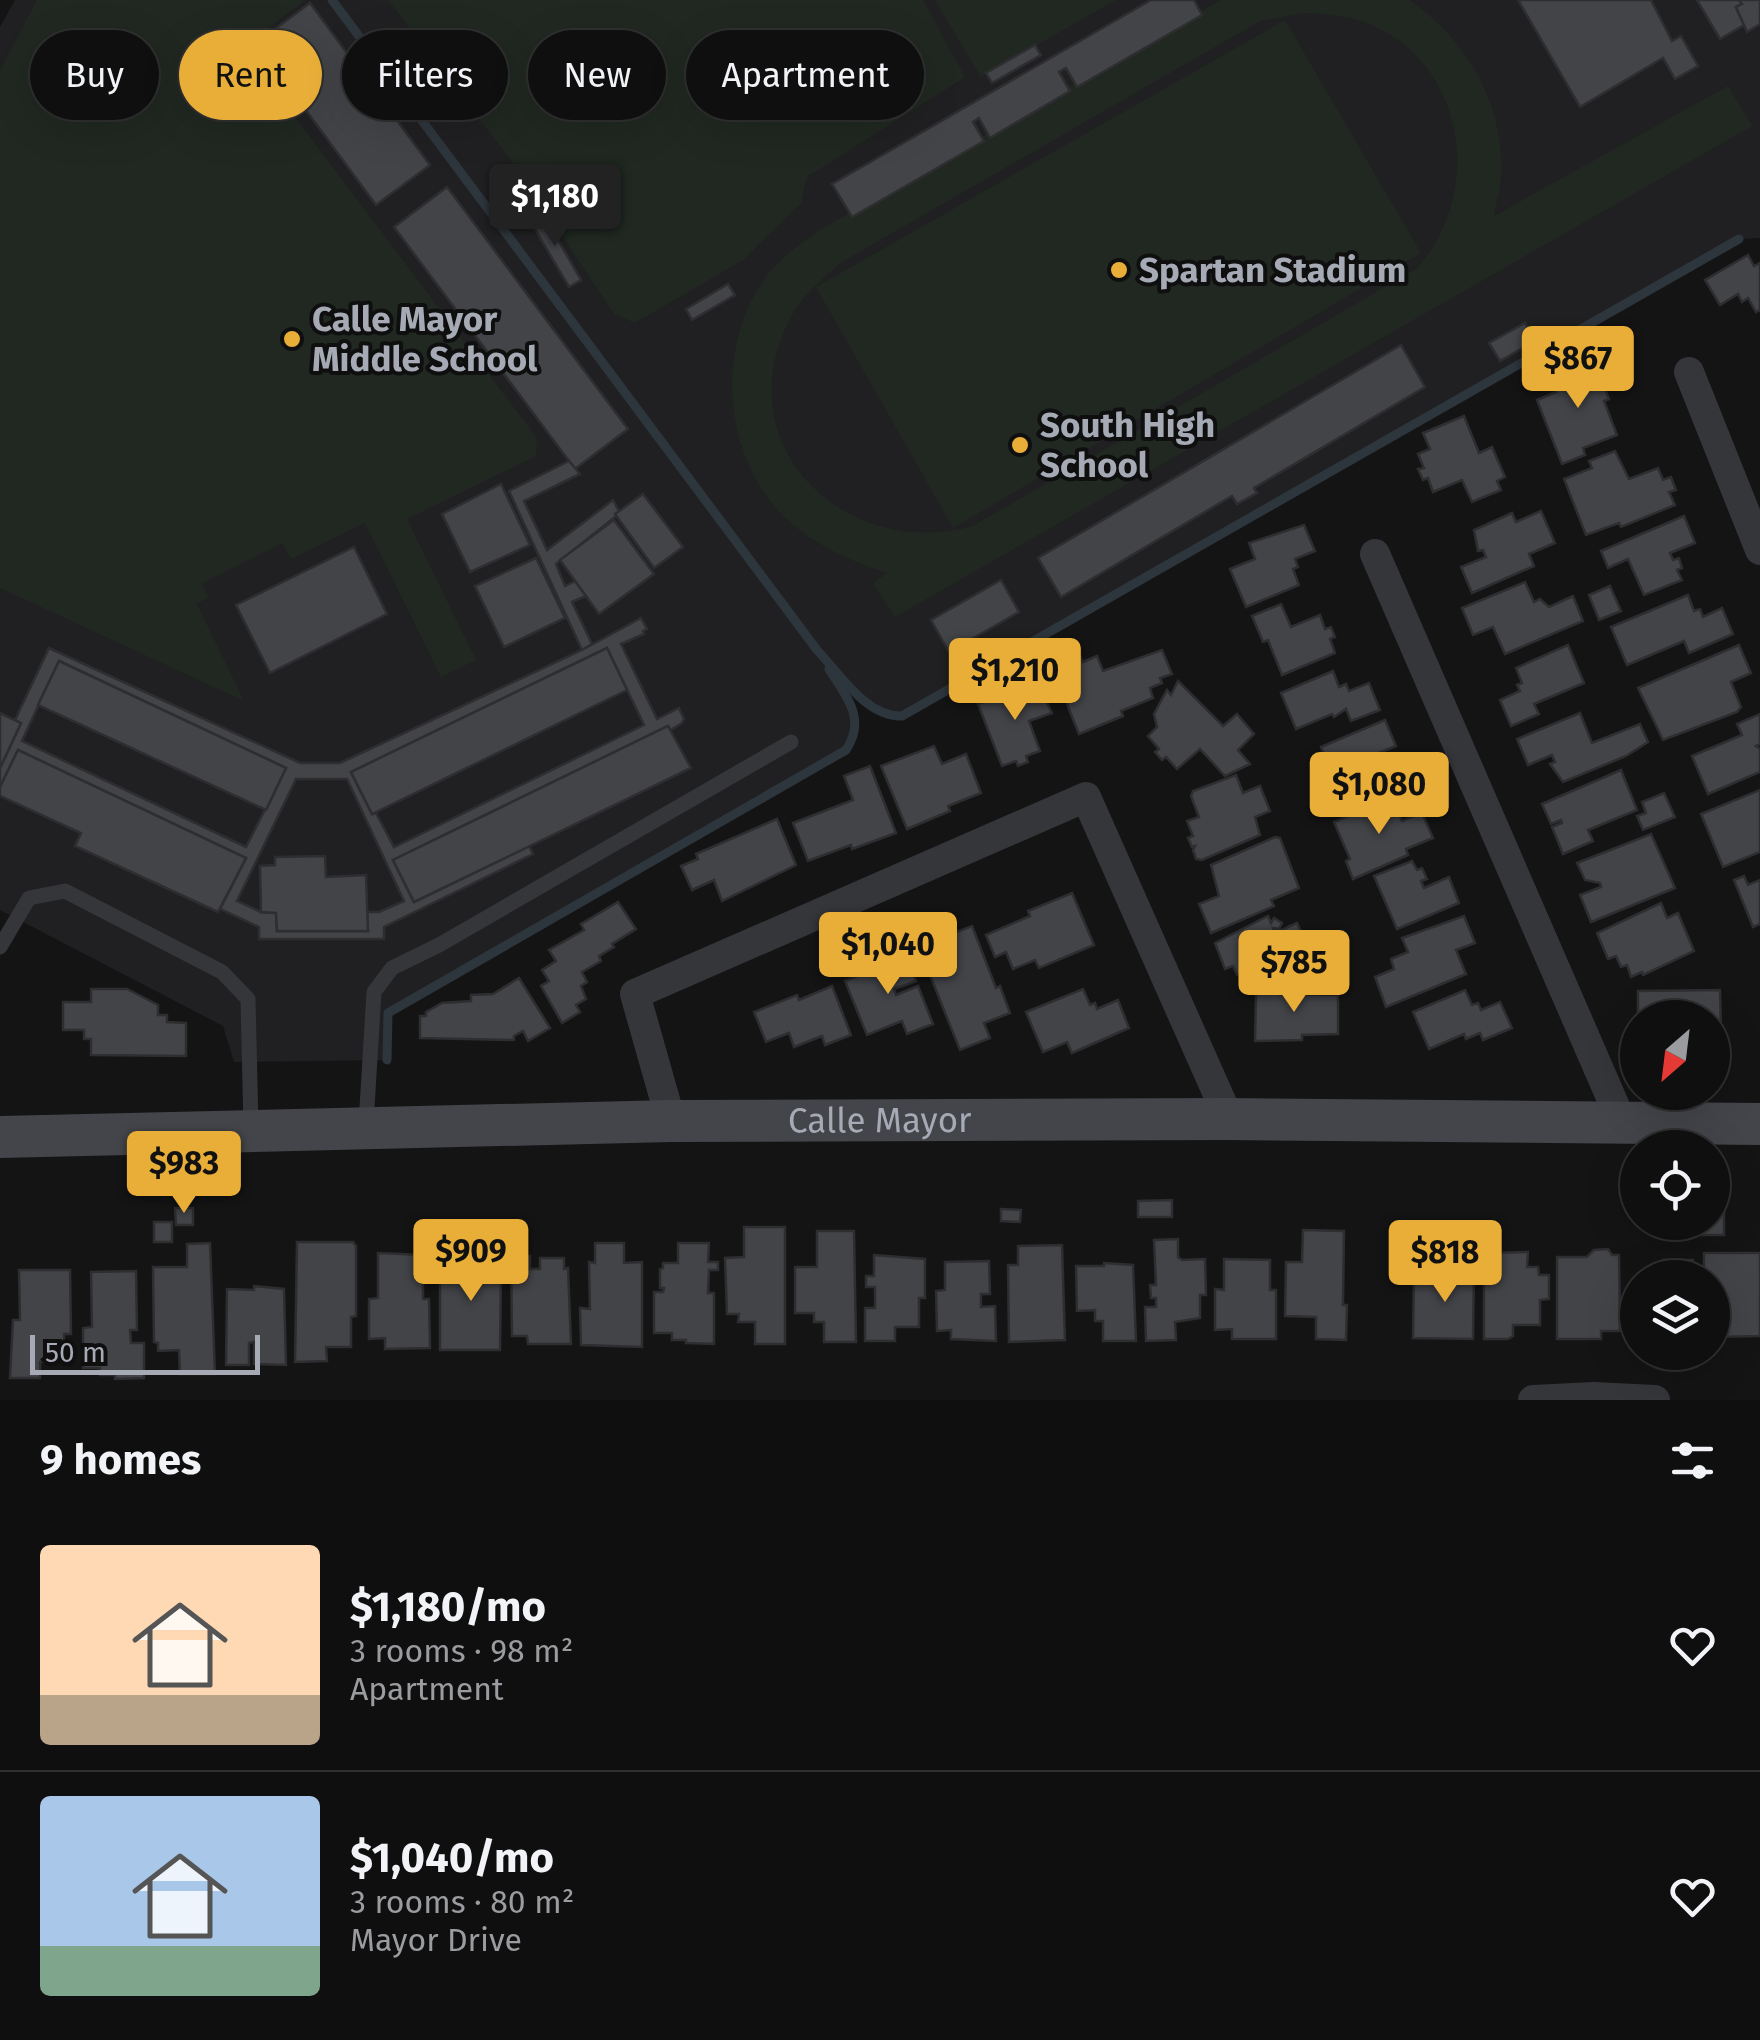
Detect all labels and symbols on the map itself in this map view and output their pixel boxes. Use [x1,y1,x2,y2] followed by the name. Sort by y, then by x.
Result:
[474,164,636,249] pin: $1,180
[1139,249,1406,291] place label: Spartan Stadium
[1108,259,1130,281] marker: Spartan Stadium
[312,298,538,380] place label: Calle Mayor Middle School
[1519,326,1637,411] pin: $867
[281,328,303,350] marker: Calle Mayor Middle School
[1040,404,1215,486] place label: South High School
[1009,434,1031,456] marker: South High School
[934,638,1096,723] pin: $1,210
[1298,752,1460,837] pin: $1,080
[807,912,969,997] pin: $1,040
[1235,930,1353,1015] pin: $785
[1620,1000,1730,1110] north arrow
[788,1099,972,1142] street label: Calle Mayor
[125,1131,243,1216] pin: $983
[412,1219,530,1304] pin: $909
[1386,1220,1504,1305] pin: $818
[30,1330,260,1374] scale bar

